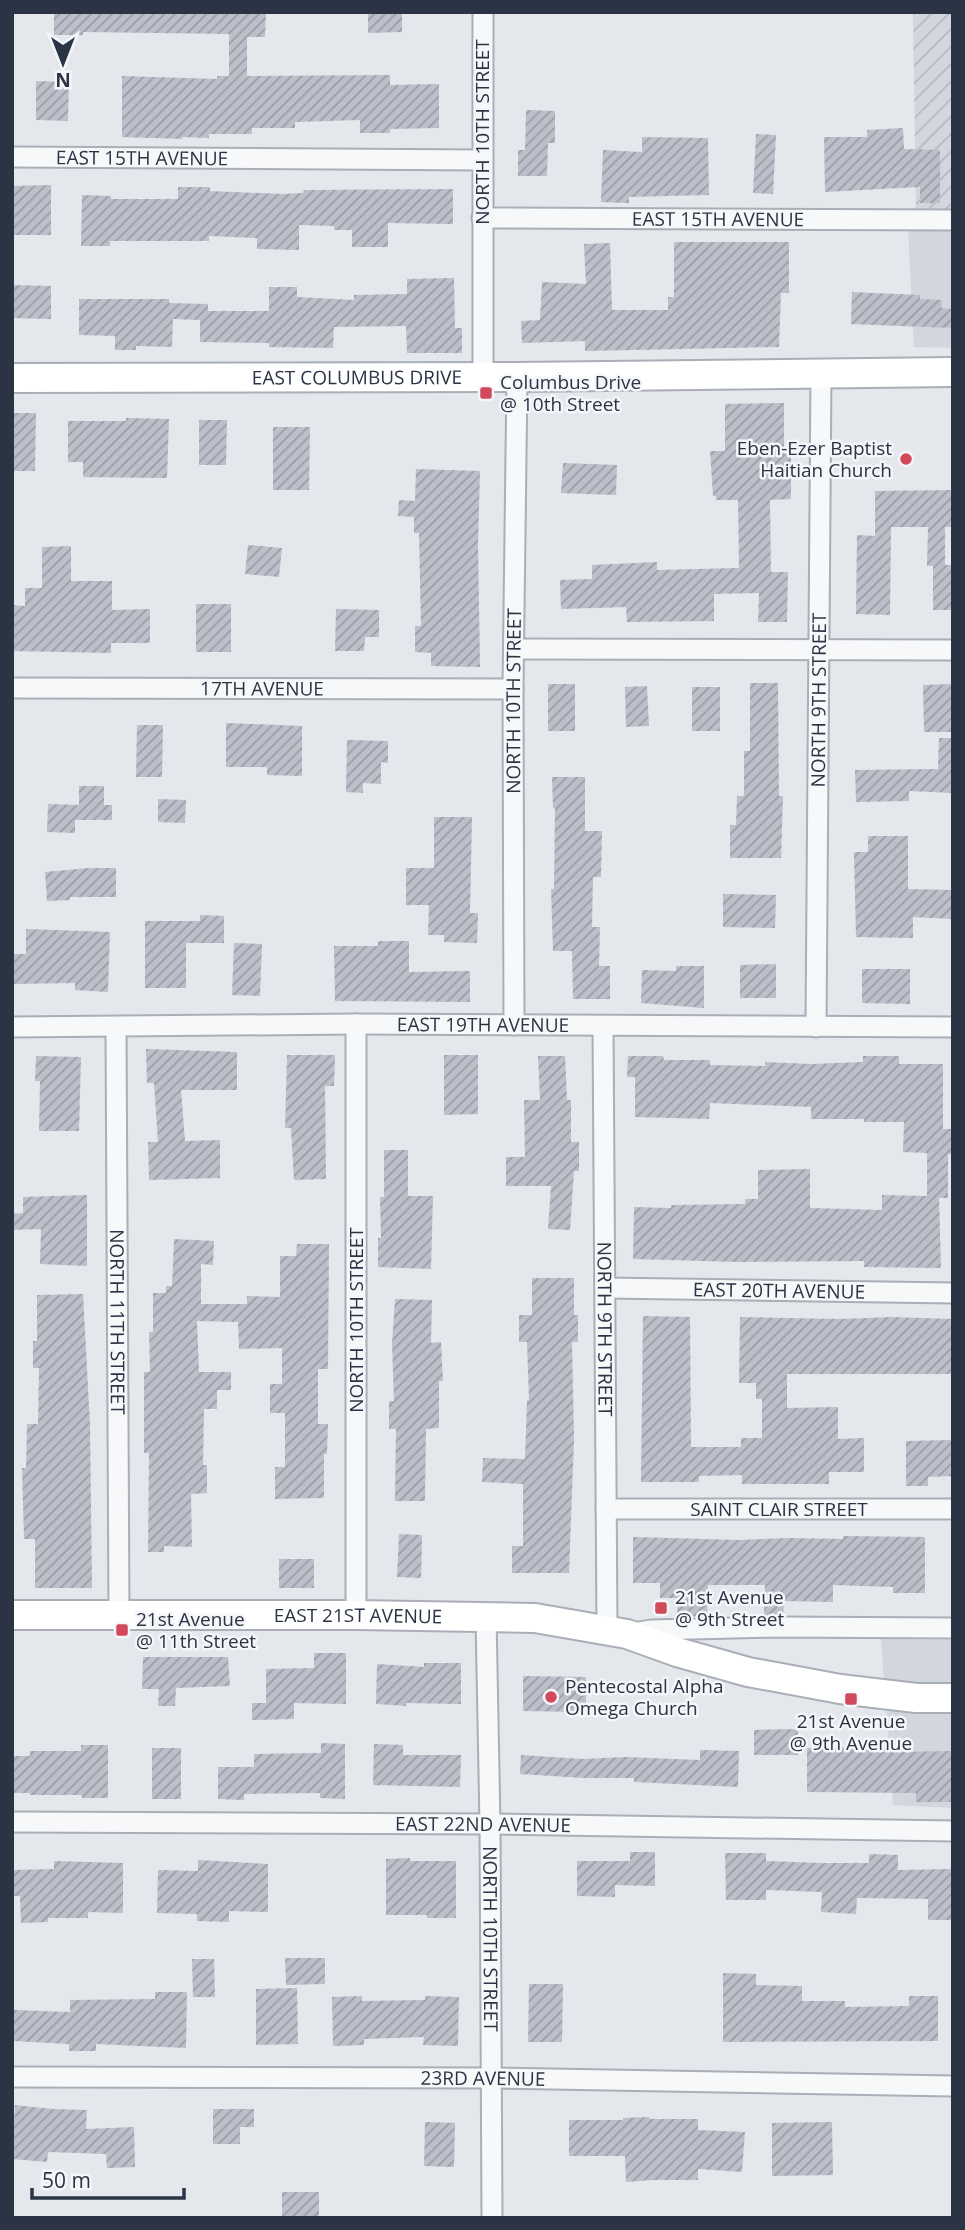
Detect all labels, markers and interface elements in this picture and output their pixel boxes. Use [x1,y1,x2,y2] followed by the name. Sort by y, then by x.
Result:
[28,28,98,98] north arrow
[469,39,495,225] street label: NORTH 10TH STREET
[55,67,71,93] text: N
[56,144,228,171] street label: EAST 15TH AVENUE
[632,206,804,232] street label: EAST 15TH AVENUE
[252,364,462,391] street label: EAST COLUMBUS DRIVE
[500,369,641,417] place label: Columbus Drive @ 10th Street
[478,385,494,401] marker: Columbus Drive @ 10th Street
[737,435,892,483] place label: Eben-Ezer Baptist Haitian Church
[898,451,914,467] marker: Eben-Ezer Baptist Haitian Church
[500,607,527,794] street label: NORTH 10TH STREET
[805,612,832,787] street label: NORTH 9TH STREET
[200,675,324,702] street label: 17TH AVENUE
[397,1011,569,1038] street label: EAST 19TH AVENUE
[343,1227,369,1413] street label: NORTH 10TH STREET
[104,1229,131,1415] street label: NORTH 11TH STREET
[591,1242,619,1417] street label: NORTH 9TH STREET
[693,1276,865,1305] street label: EAST 20TH AVENUE
[690,1496,868,1522] street label: SAINT CLAIR STREET
[675,1584,784,1632] place label: 21st Avenue @ 9th Street
[653,1600,669,1616] marker: 21st Avenue @ 9th Street
[274,1602,443,1629] street label: EAST 21ST AVENUE
[136,1606,256,1654] place label: 21st Avenue @ 11th Street
[114,1622,130,1638] marker: 21st Avenue @ 11th Street
[565,1673,724,1721] place label: Pentecostal Alpha Omega Church
[543,1689,559,1705] marker: Pentecostal Alpha Omega Church
[843,1691,859,1707] marker: 21st Avenue @ 9th Avenue
[790,1708,912,1756] place label: 21st Avenue @ 9th Avenue
[395,1811,571,1838] street label: EAST 22ND AVENUE
[477,1846,504,2032] street label: NORTH 10TH STREET
[421,2065,546,2092] street label: 23RD AVENUE
[32,2156,184,2200] scale bar
[42,2166,91,2194] text: 50 m

